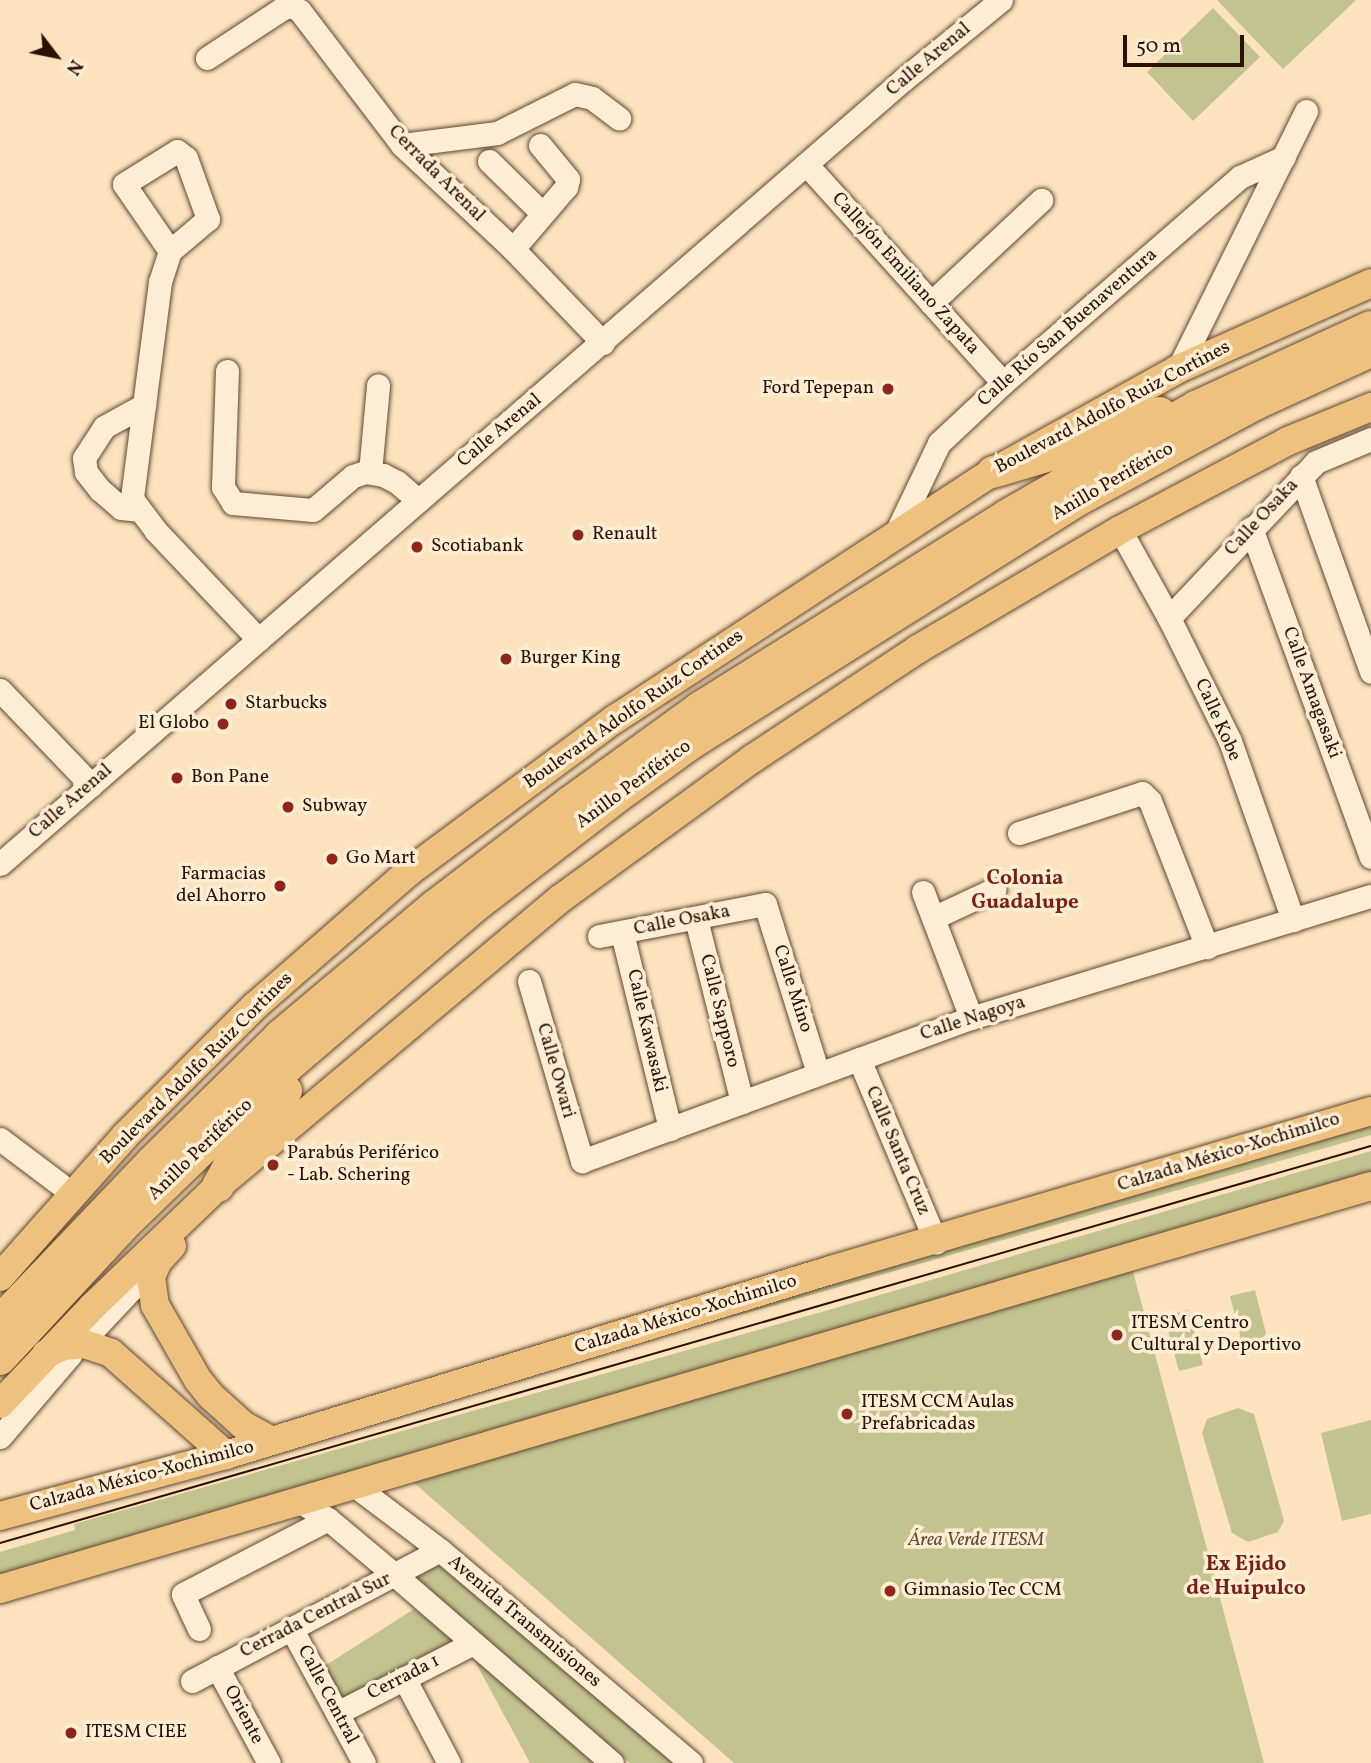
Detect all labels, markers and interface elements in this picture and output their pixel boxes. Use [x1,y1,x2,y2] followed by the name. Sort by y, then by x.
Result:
[882,18,976,102] street label: Calle Arenal
[21,21,91,91] north arrow
[1126,21,1247,65] scale bar
[1136,32,1181,61] text: 50 m
[59,54,88,80] text: N
[383,121,489,227] street label: Cerrada Arenal
[826,188,984,360] street label: Callejón Emiliano Zapata
[974,244,1162,412] street label: Calle Río San Buenaventura
[992,336,1234,480] street label: Boulevard Adolfo Ruiz Cortines
[761,378,874,400] place label: Ford Tepepan
[880,381,896,397] marker: Ford Tepepan
[453,389,547,473] street label: Calle Arenal
[1048,438,1178,526] street label: Anillo Periférico
[1220,475,1304,561] street label: Calle Osaka
[592,524,657,546] place label: Renault
[570,527,586,543] marker: Renault
[431,536,523,558] place label: Scotiabank
[409,539,425,555] marker: Scotiabank
[1277,624,1345,762] street label: Calle Amagasaki
[520,625,748,795] street label: Boulevard Adolfo Ruiz Cortines
[520,648,621,670] place label: Burger King
[498,651,514,667] marker: Burger King
[1189,675,1245,765] street label: Calle Kobe
[245,693,327,715] place label: Starbucks
[223,696,239,712] marker: Starbucks
[138,713,209,735] place label: El Globo
[215,716,231,732] marker: El Globo
[572,736,696,834] street label: Anillo Periférico
[25,760,117,844] street label: Calle Arenal
[191,767,269,789] place label: Bon Pane
[169,770,185,786] marker: Bon Pane
[302,796,367,818] place label: Subway
[280,799,296,815] marker: Subway
[346,848,416,870] place label: Go Mart
[324,851,340,867] marker: Go Mart
[176,864,266,908] place label: Farmacias del Ahorro
[971,866,1079,916] district label: Colonia Guadalupe
[272,878,288,894] marker: Farmacias del Ahorro
[632,901,732,941] street label: Calle Osaka
[767,942,817,1036] street label: Calle Mino
[694,952,744,1070] street label: Calle Sapporo
[621,967,671,1095] street label: Calle Kawasaki
[96,968,298,1170] street label: Boulevard Adolfo Ruiz Cortines
[918,991,1028,1047] street label: Calle Nagoya
[531,1021,579,1121] street label: Calle Owari
[860,1083,934,1219] street label: Calle Santa Cruz
[144,1094,258,1206] street label: Anillo Periférico
[1115,1108,1343,1198] street label: Calzada México-Xochimilco
[287,1143,439,1187] place label: Parabús Periférico - Lab. Schering
[265,1157,281,1173] marker: Parabús Periférico - Lab. Schering
[572,1270,800,1360] street label: Calzada México-Xochimilco
[1131,1313,1302,1357] place label: ITESM Centro Cultural y Deportivo
[1109,1327,1125,1343] marker: ITESM Centro Cultural y Deportivo
[861,1392,1014,1436] place label: ITESM CCM Aulas Prefabricadas
[839,1406,855,1422] marker: ITESM CCM Aulas Prefabricadas
[27,1436,257,1518] street label: Calzada México-Xochimilco
[908,1530,1044,1552] park label: Área Verde ITESM
[442,1551,606,1693] street label: Avenida Transmisiones
[1186,1552,1306,1602] district label: Ex Ejido de Huipulco
[237,1568,395,1664] street label: Cerrada Central Sur
[904,1580,1062,1602] place label: Gimnasio Tec CCM
[882,1583,898,1599] marker: Gimnasio Tec CCM
[291,1642,363,1748] street label: Calle Central
[364,1650,444,1706] street label: Cerrada 1
[218,1682,268,1748] street label: Oriente
[85,1722,187,1744] place label: ITESM CIEE
[63,1725,79,1741] marker: ITESM CIEE

